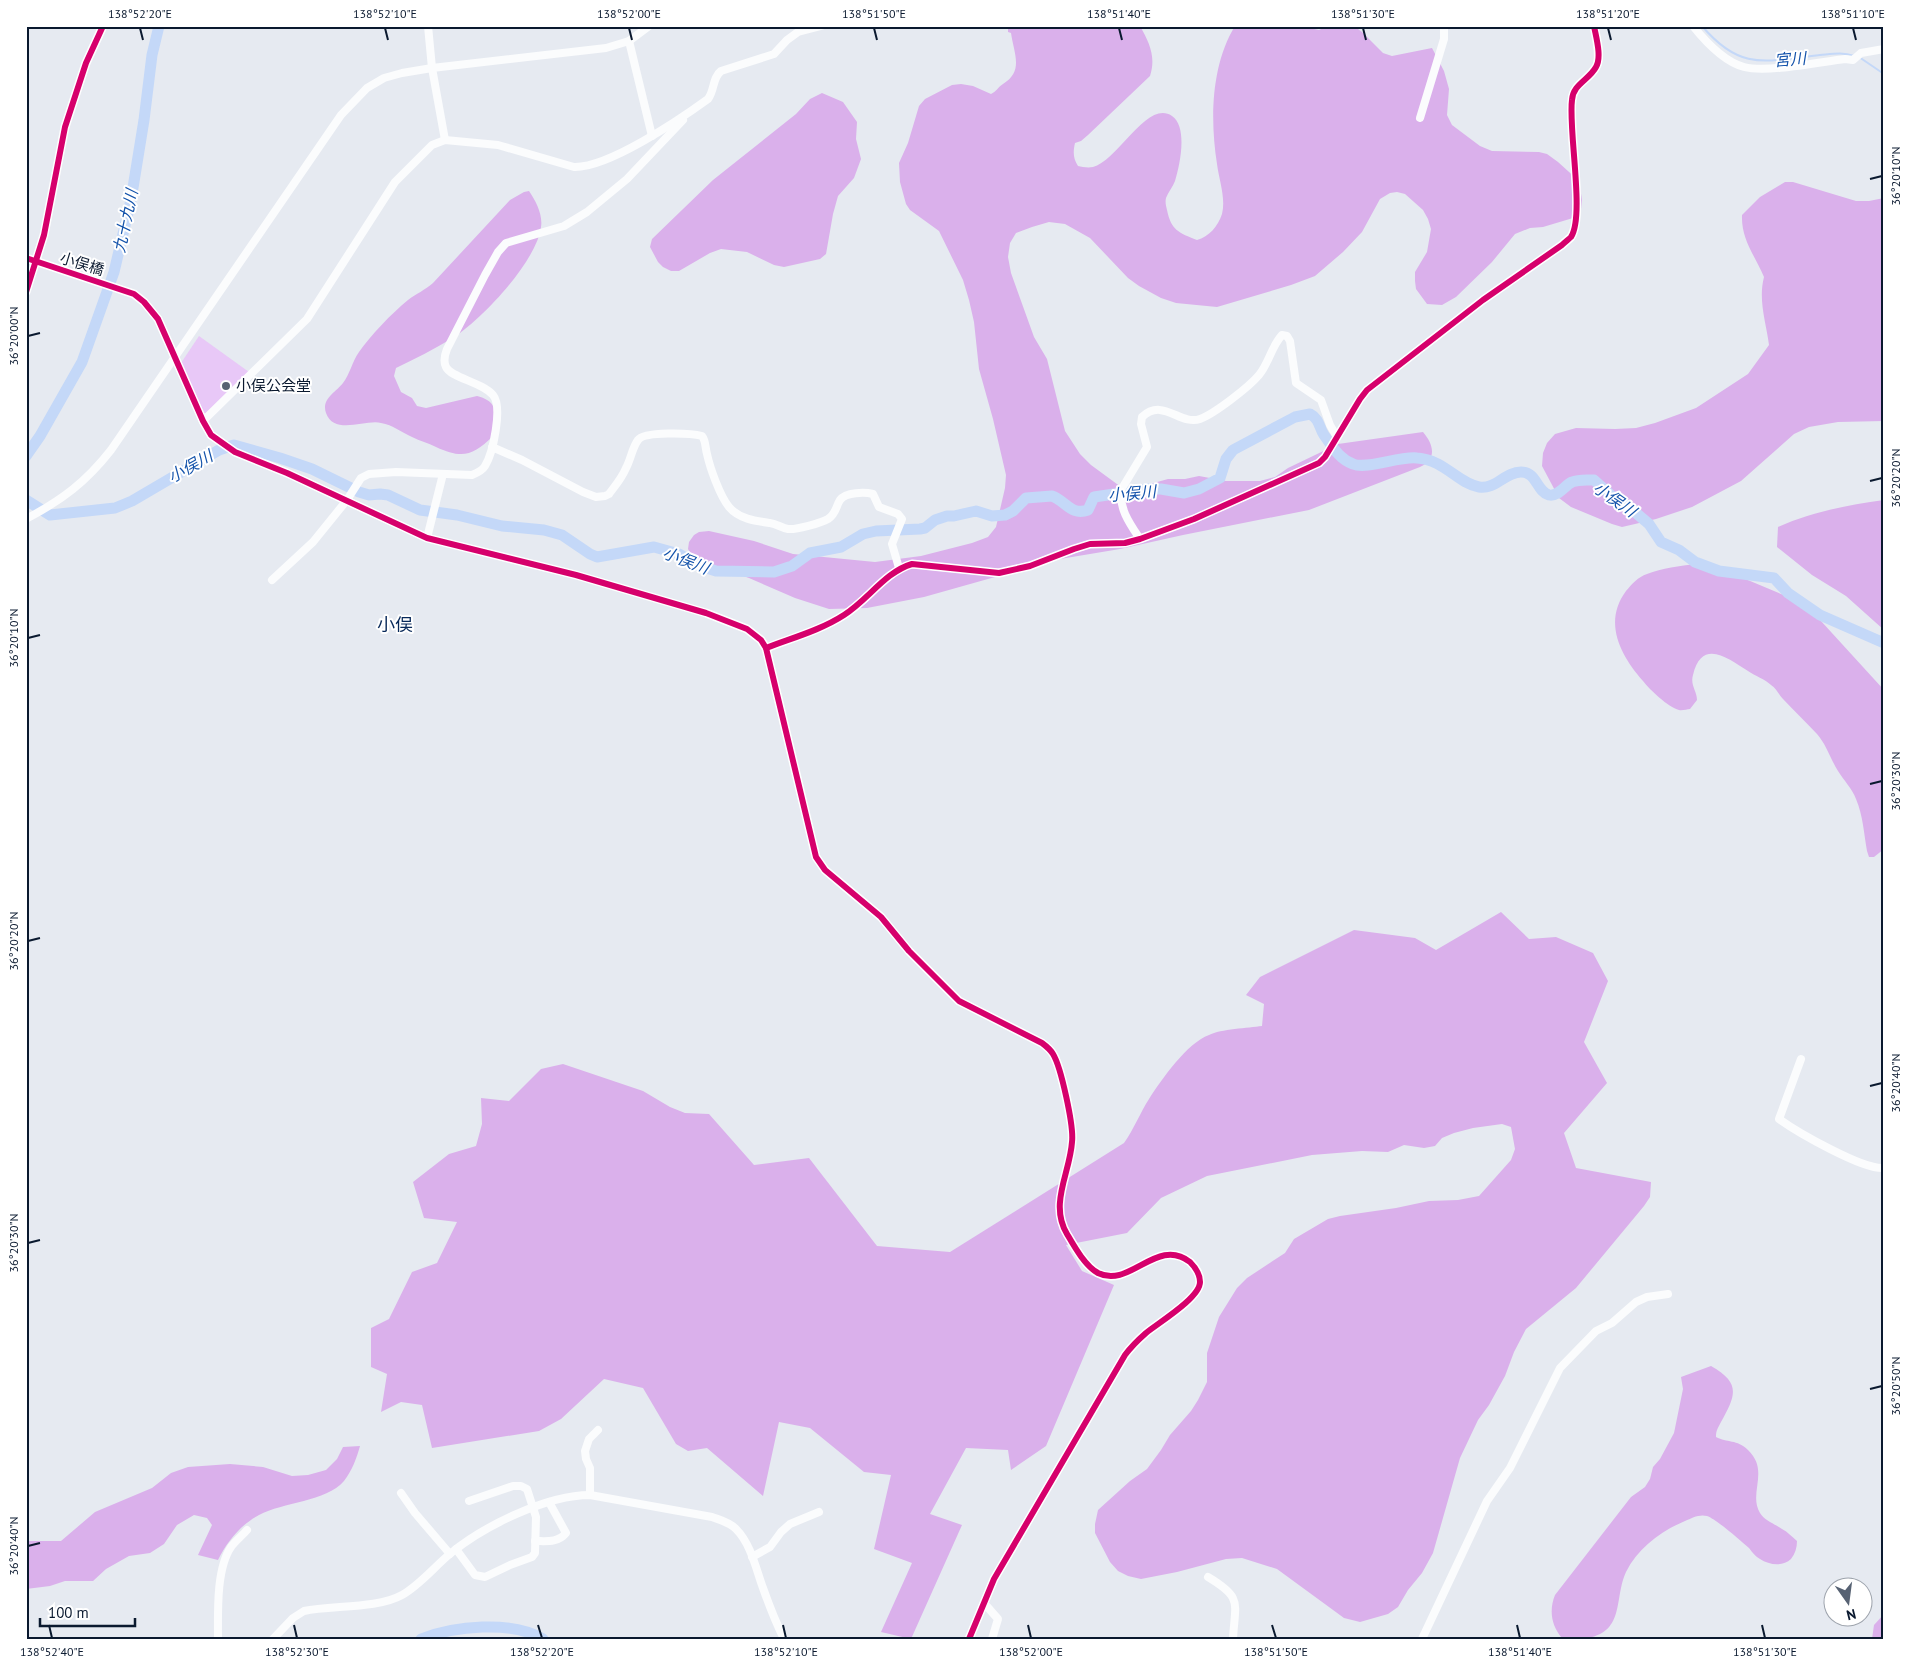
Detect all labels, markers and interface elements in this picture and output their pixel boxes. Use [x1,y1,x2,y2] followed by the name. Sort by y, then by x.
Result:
[108,6,172,21] text: 138°52'20"E
[353,6,417,21] text: 138°52'10"E
[597,6,661,21] text: 138°52'00"E
[842,6,906,21] text: 138°51'50"E
[1087,6,1151,21] text: 138°51'40"E
[1331,6,1395,21] text: 138°51'30"E
[1576,6,1640,21] text: 138°51'20"E
[1821,6,1885,21] text: 138°51'10"E
[1773,47,1809,70] water label: 宮川
[1888,146,1903,206] text: 36°20'10"N
[109,186,142,254] water label: 九十九川
[58,248,106,279] street label: 小俣橋
[6,306,21,366] text: 36°20'00"N
[236,376,311,395] place label: 小俣公会堂
[220,380,232,392] marker: 小俣公会堂
[164,445,218,486] water label: 小俣川
[1888,448,1903,508] text: 36°20'20"N
[1590,477,1642,522] water label: 小俣川
[1107,481,1159,505] water label: 小俣川
[660,542,714,579] water label: 小俣川
[6,608,21,668] text: 36°20'10"N
[377,613,413,636] district label: 小俣
[1888,751,1903,811] text: 36°20'30"N
[6,911,21,971] text: 36°20'20"N
[1888,1053,1903,1113] text: 36°20'40"N
[6,1213,21,1273] text: 36°20'30"N
[1888,1356,1903,1416] text: 36°20'50"N
[6,1516,21,1576] text: 36°20'40"N
[1822,1578,1872,1628] north arrow
[40,1595,135,1627] scale bar
[48,1603,89,1622] text: 100 m
[1845,1605,1858,1624] text: N
[20,1644,84,1659] text: 138°52'40"E
[265,1644,329,1659] text: 138°52'30"E
[510,1644,574,1659] text: 138°52'20"E
[754,1644,818,1659] text: 138°52'10"E
[999,1644,1063,1659] text: 138°52'00"E
[1244,1644,1308,1659] text: 138°51'50"E
[1488,1644,1552,1659] text: 138°51'40"E
[1733,1644,1797,1659] text: 138°51'30"E

